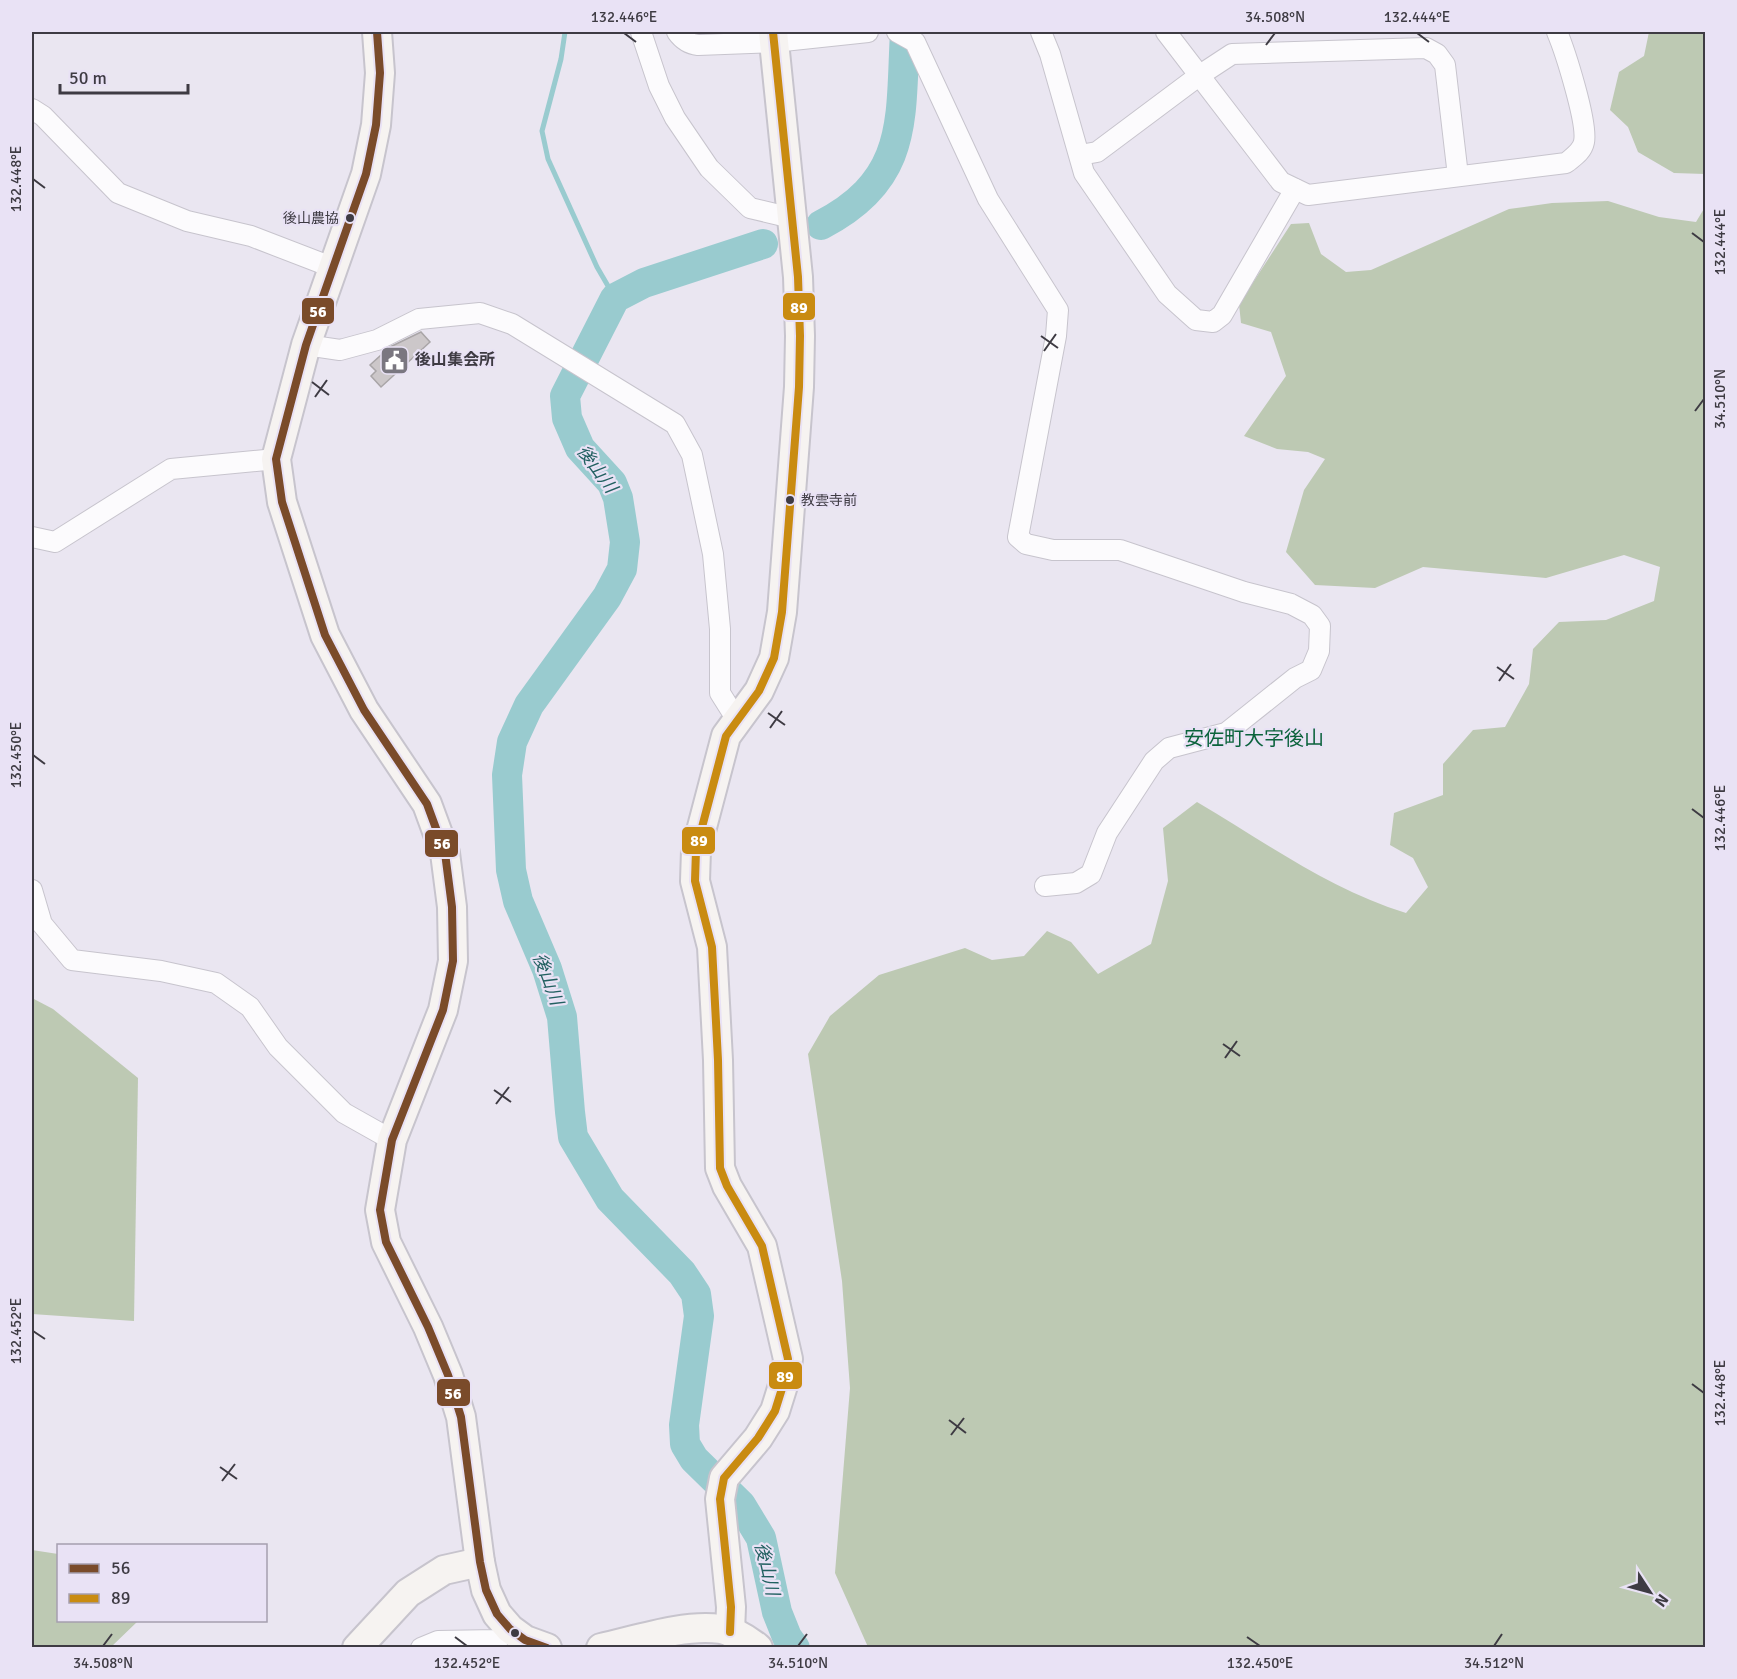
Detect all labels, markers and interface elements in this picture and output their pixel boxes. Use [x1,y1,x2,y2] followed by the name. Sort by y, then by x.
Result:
[591,8,657,26] text: 132.446°E
[1245,8,1305,26] text: 34.508°N
[1384,8,1450,26] text: 132.444°E
[60,57,188,95] scale bar
[69,67,107,89] text: 50 m
[7,146,25,212] text: 132.448°E
[1711,209,1729,275] text: 132.444°E
[283,210,339,227] place label: 後山農協
[344,212,356,224] marker: 後山農協
[782,292,816,321] line badge: 89
[301,297,335,325] line badge: 56
[790,298,808,318] text: 89
[309,302,327,322] text: 56
[378,344,410,376] public building icon: 後山集会所
[415,350,495,370] place label: 後山集会所
[1711,369,1729,429] text: 34.510°N
[572,441,623,499] water label: 後山川
[801,492,857,509] place label: 教雲寺前
[784,494,796,506] marker: 教雲寺前
[7,722,25,788] text: 132.450°E
[1184,726,1324,751] district label: 安佐町大字後山
[1711,785,1729,851] text: 132.446°E
[681,826,716,855] line badge: 89
[424,829,459,858] line badge: 56
[690,831,708,851] text: 89
[433,834,451,854] text: 56
[528,950,569,1010] water label: 後山川
[7,1298,25,1364] text: 132.452°E
[1711,1360,1729,1426] text: 132.448°E
[768,1361,803,1390] line badge: 89
[776,1367,794,1387] text: 89
[436,1378,471,1407] line badge: 56
[444,1384,462,1404] text: 56
[750,1540,784,1600] water label: 後山川
[57,1544,267,1622] legend
[111,1557,130,1579] text: 56
[1620,1562,1680,1622] north arrow
[111,1587,130,1609] text: 89
[1650,1590,1673,1611] text: N
[509,1627,521,1639] unlabelled marker
[73,1654,133,1672] text: 34.508°N
[434,1654,500,1672] text: 132.452°E
[768,1654,828,1672] text: 34.510°N
[1227,1654,1293,1672] text: 132.450°E
[1464,1654,1524,1672] text: 34.512°N

